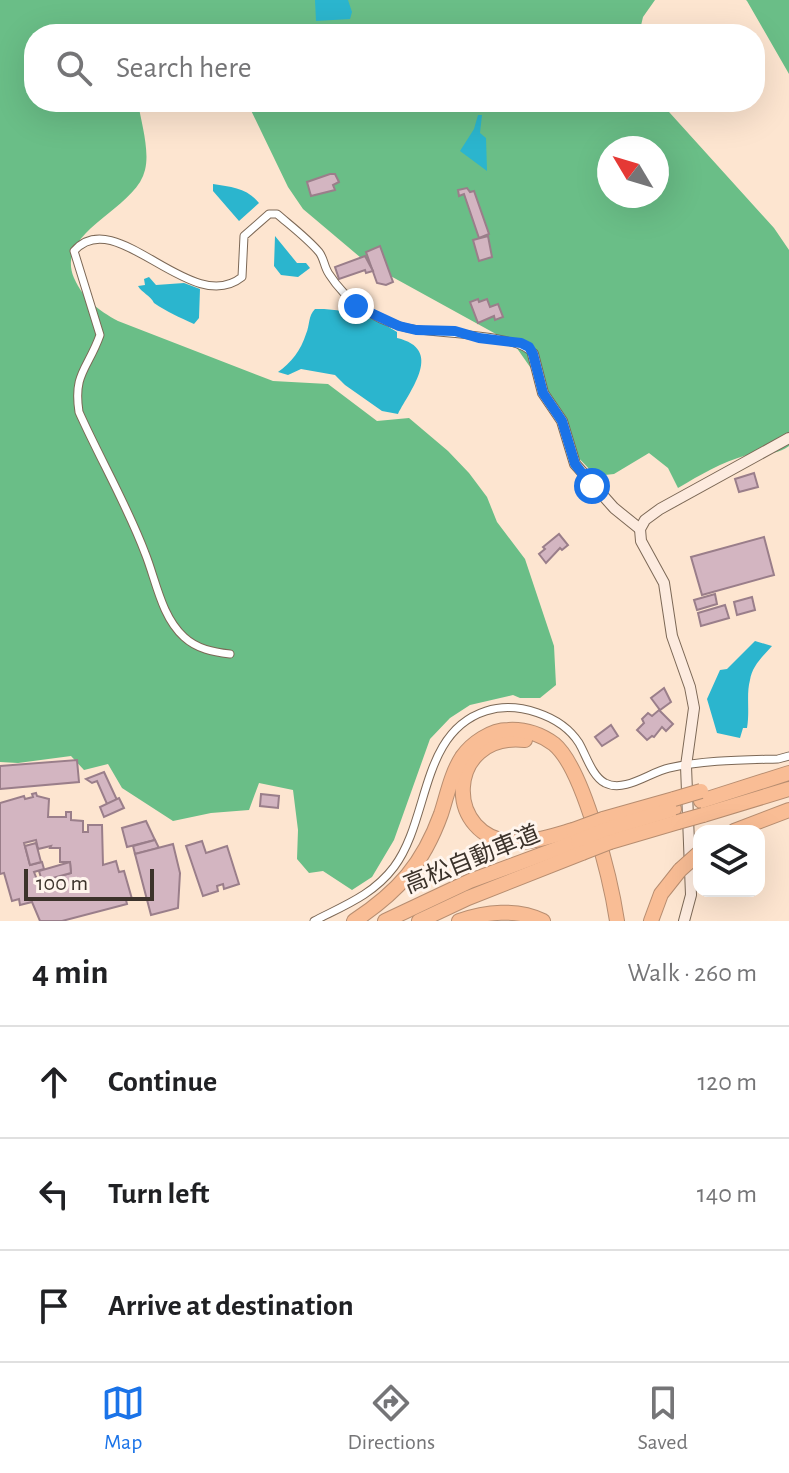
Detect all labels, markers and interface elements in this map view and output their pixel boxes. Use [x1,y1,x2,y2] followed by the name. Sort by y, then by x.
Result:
[24,24,765,112] search box
[52,46,96,90] icon: search
[116,53,252,83] text: Search here
[597,136,669,208] north arrow
[338,288,374,324] route end
[574,468,610,504] route start
[400,820,543,898] street label: 高松自動車道
[693,825,765,897] map controls
[693,825,765,897] button: layers
[24,865,154,901] scale bar
[36,872,88,894] text: 100 m
[32,956,109,990] text: 4 min
[627,960,757,986] text: Walk · 260 m
[32,1060,76,1104] icon: ahead
[108,1067,217,1097] text: Continue
[697,1069,757,1095] text: 120 m
[32,1172,76,1216] icon: left
[108,1179,209,1209] text: Turn left
[697,1181,757,1207] text: 140 m
[32,1284,76,1328] icon: arrive
[108,1291,354,1321] text: Arrive at destination
[101,1381,145,1455] tab: Map
[347,1381,435,1455] tab: Directions
[637,1381,688,1455] tab: Saved

